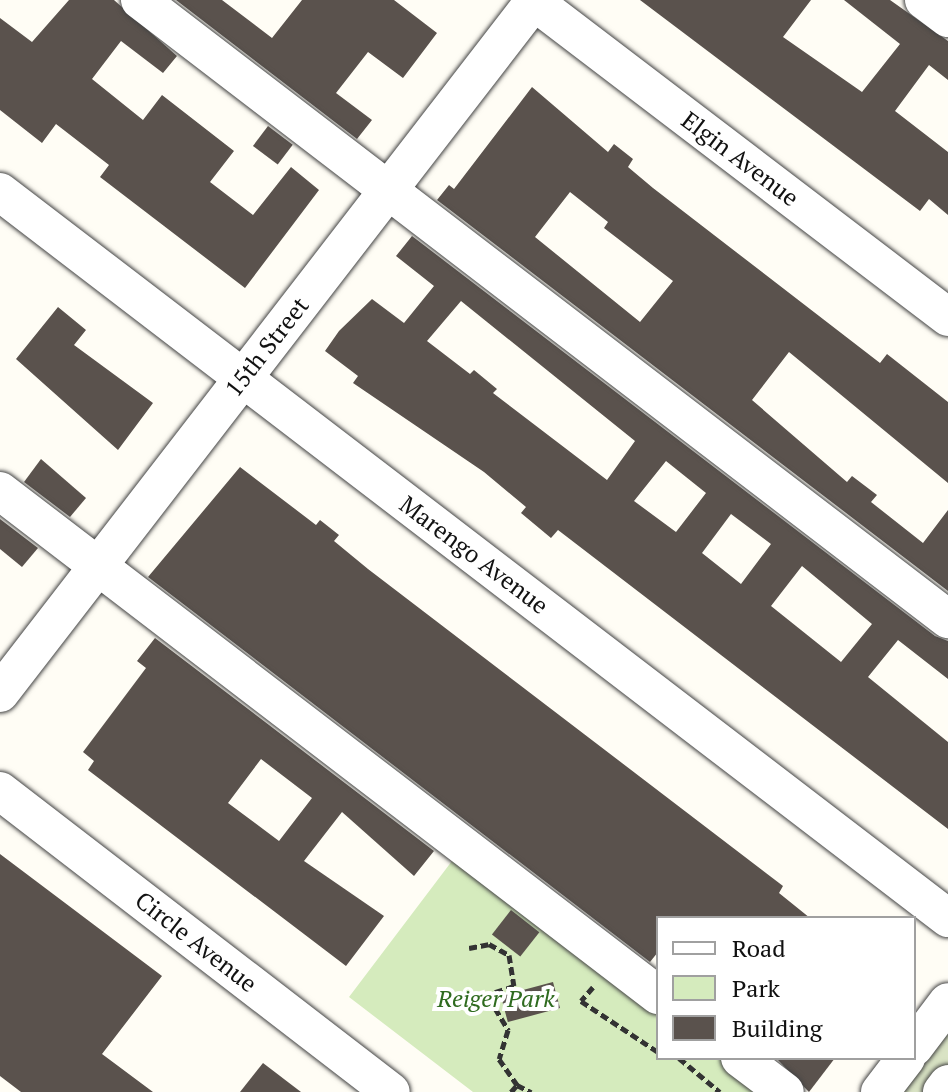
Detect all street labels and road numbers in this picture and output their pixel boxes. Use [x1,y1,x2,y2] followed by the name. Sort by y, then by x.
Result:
[676,105,804,213] street label: Elgin Avenue
[219,291,315,403] street label: 15th Street
[394,490,554,620] street label: Marengo Avenue
[129,885,263,999] street label: Circle Avenue

